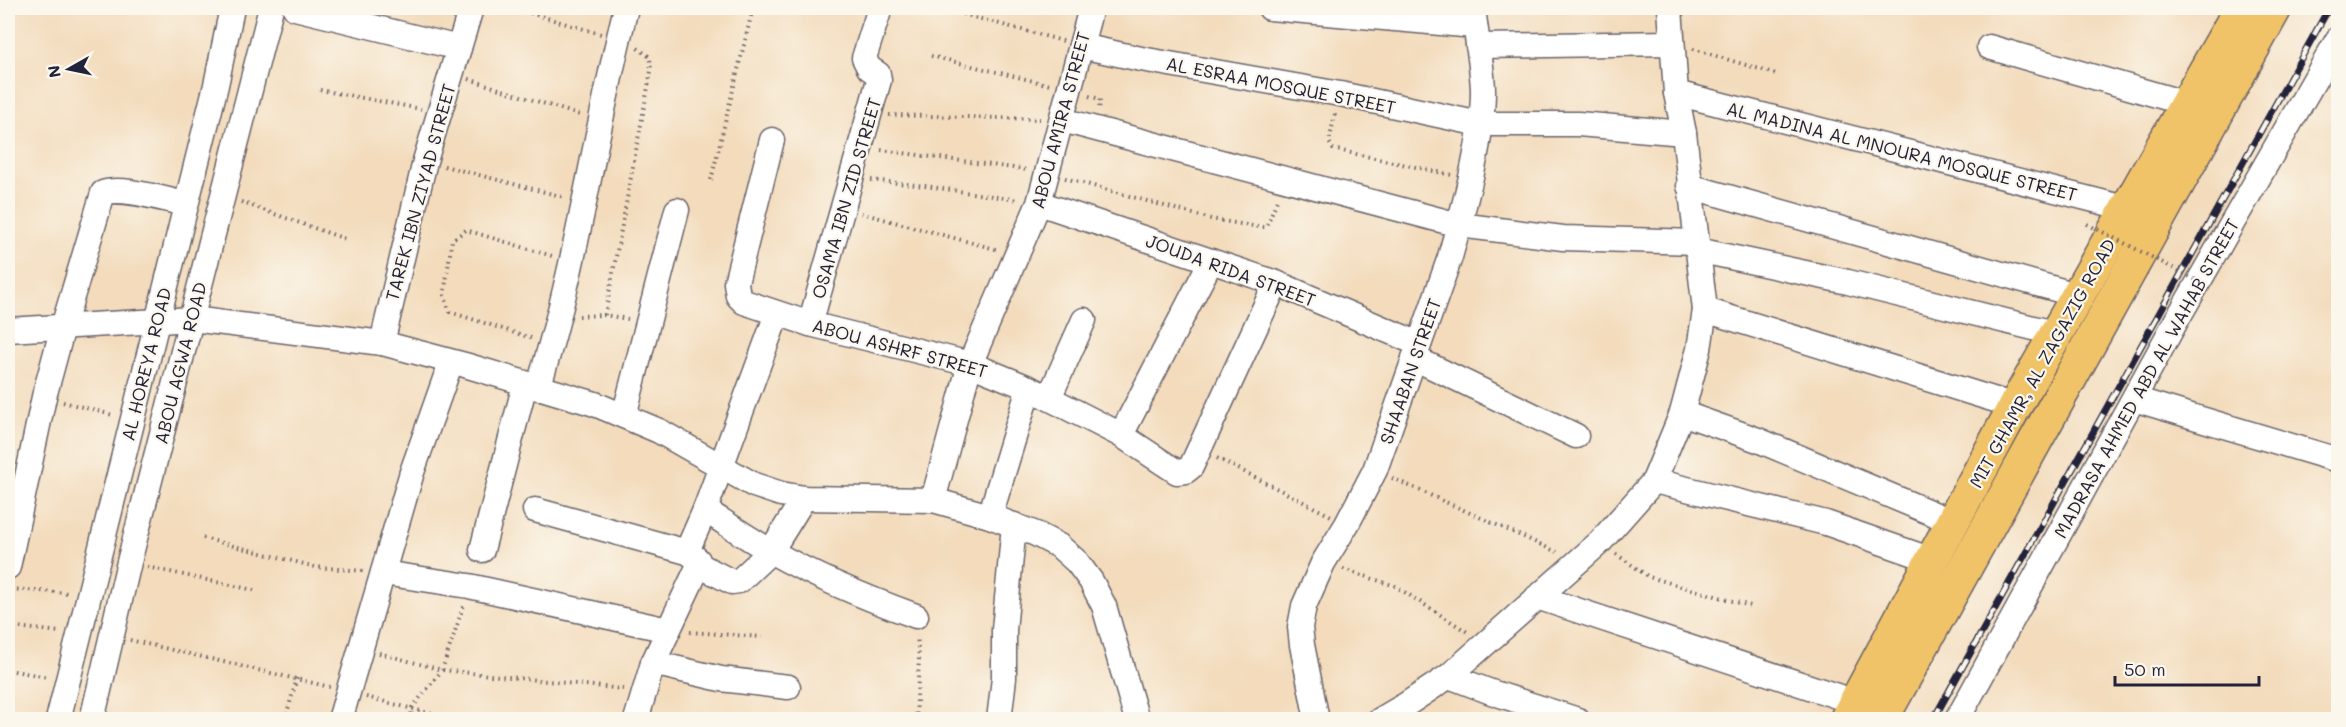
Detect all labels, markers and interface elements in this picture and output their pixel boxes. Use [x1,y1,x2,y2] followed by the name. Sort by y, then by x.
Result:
[1025,29,1095,211] street label: ABOU AMIRA STREET
[39,39,99,99] north arrow
[1164,51,1398,119] street label: AL ESRAA MOSQUE STREET
[42,64,65,79] text: N
[379,81,461,303] street label: TAREK IBN ZIYAD STREET
[806,95,886,301] street label: OSAMA IBN ZID STREET
[1724,96,2080,206] street label: AL MADINA AL MNOURA MOSQUE STREET
[2048,214,2244,542] street label: MADRASA AHMED ABD AL WAHAB STREET
[1143,228,1319,312] street label: JOUDA RIDA STREET
[1963,234,2121,492] street label: MIT GHAMR, AL ZAGAZIG ROAD
[148,280,212,446] street label: ABOU AGWA ROAD
[115,285,177,443] street label: AL HOREYA ROAD
[1374,295,1446,447] street label: SHAABAN STREET
[810,313,990,383] street label: ABOU ASHRF STREET
[2115,649,2259,687] scale bar
[2124,657,2166,681] text: 50 m

